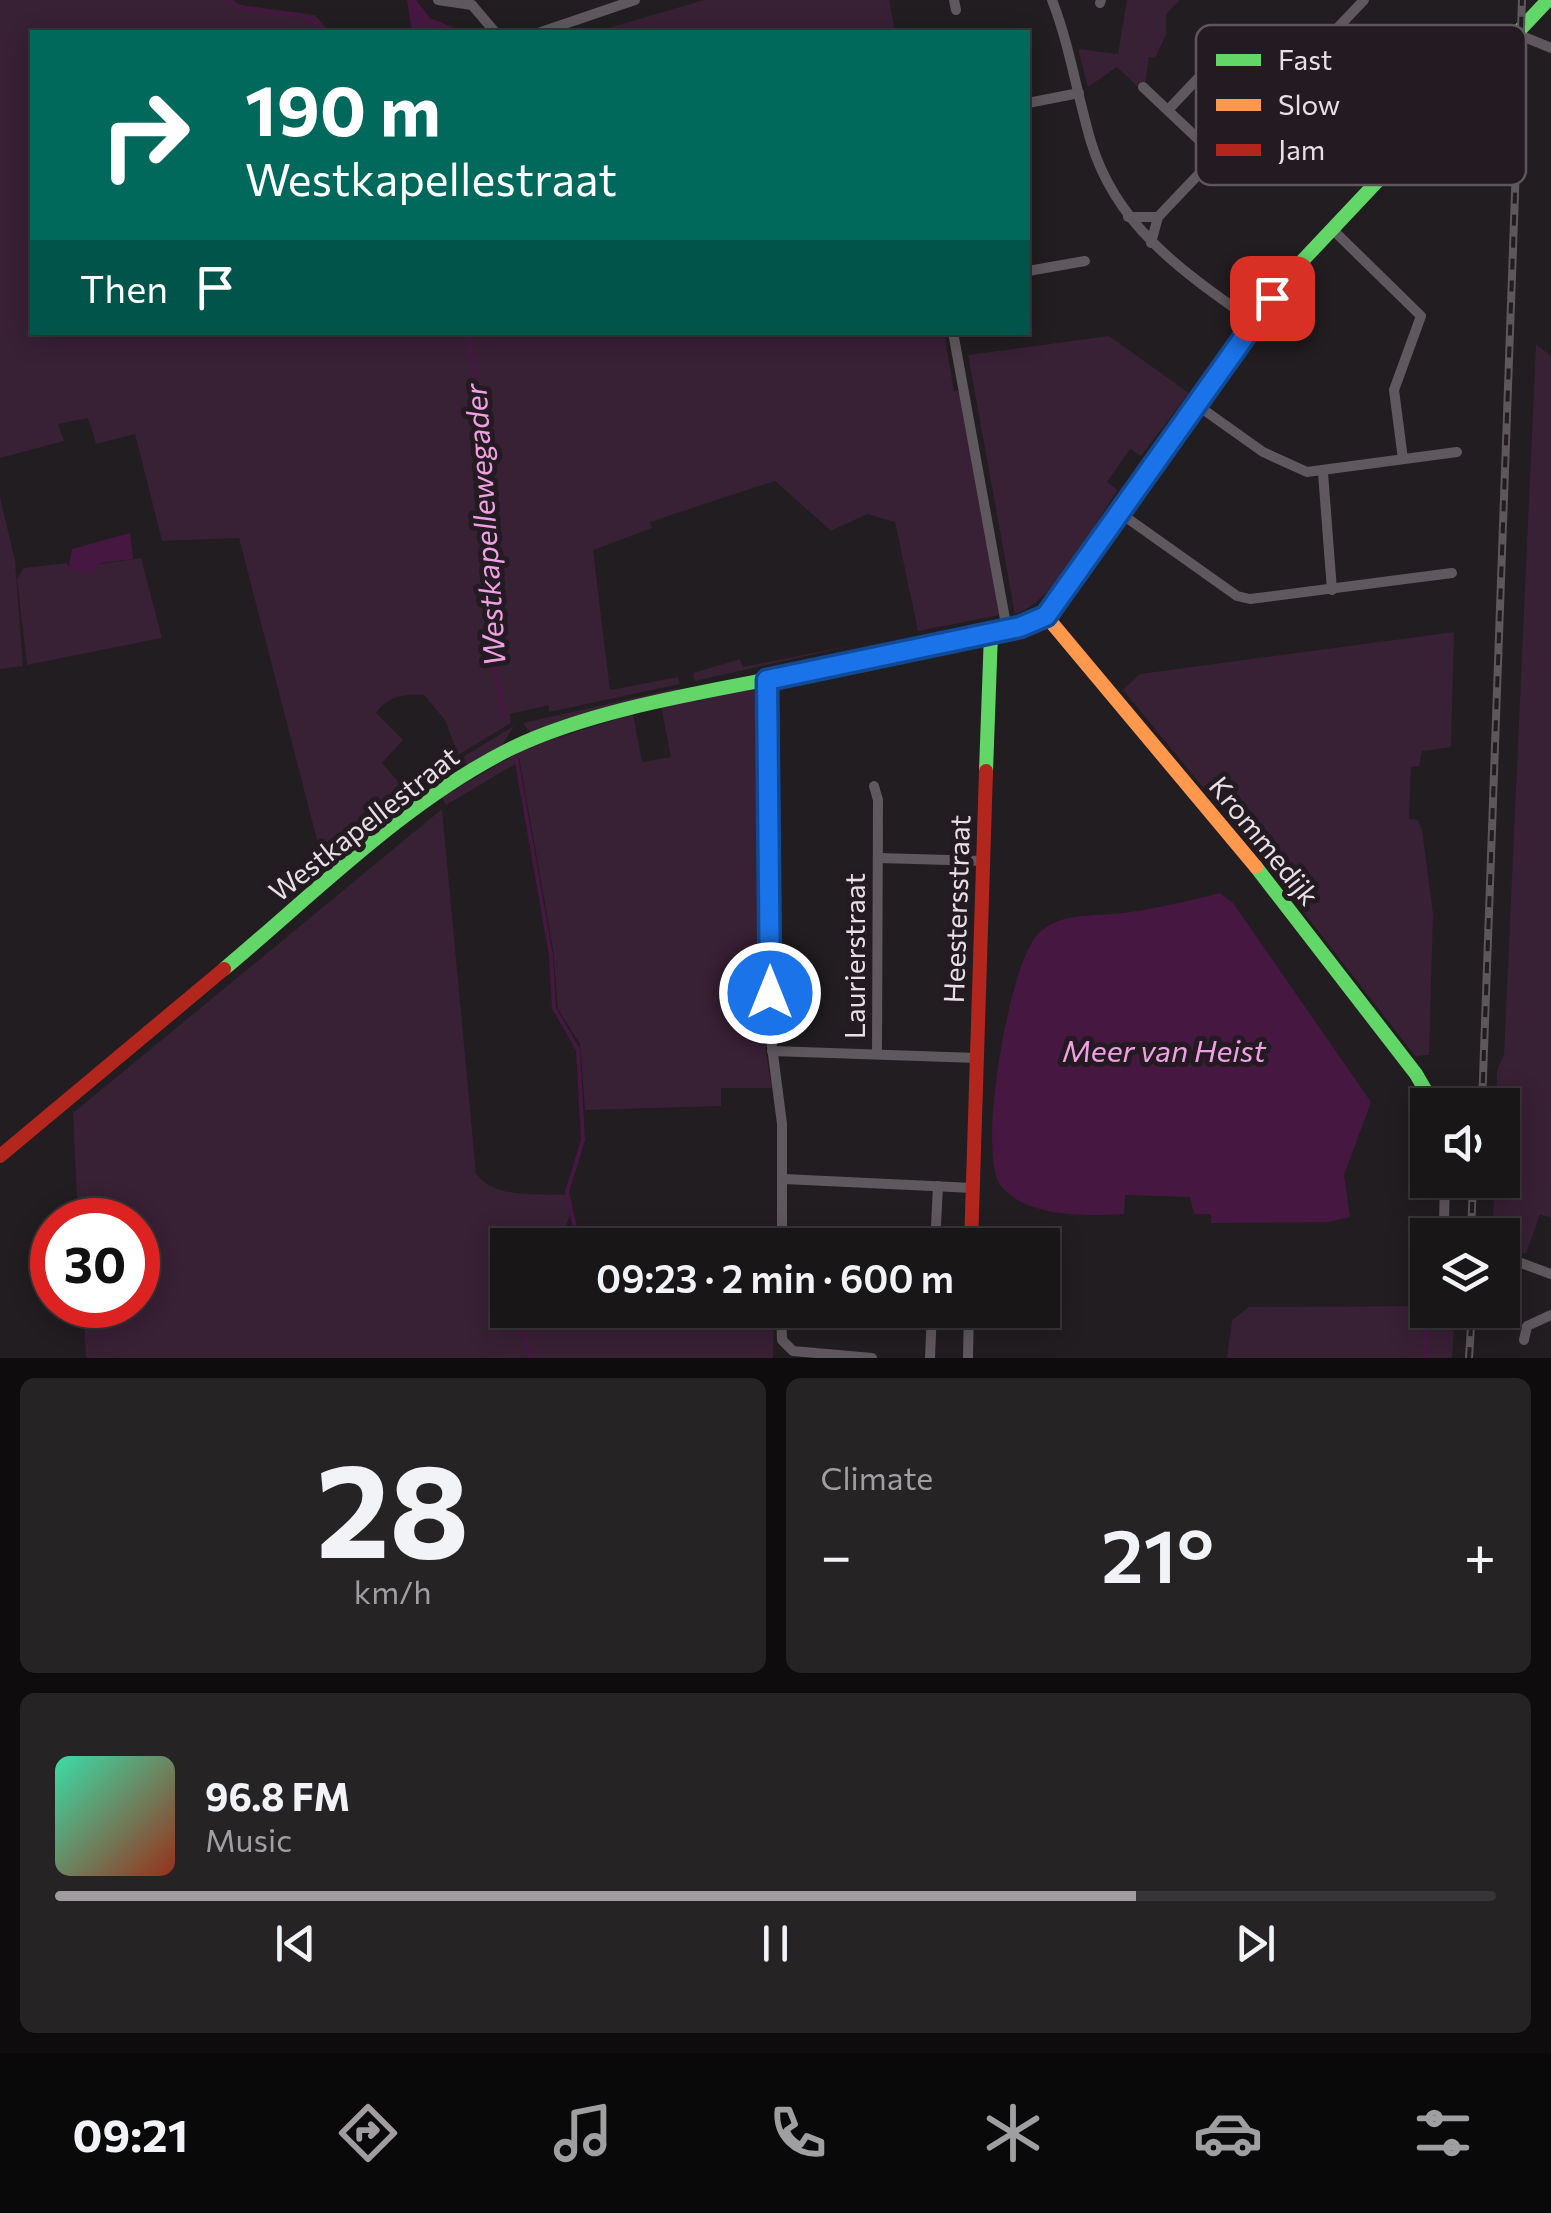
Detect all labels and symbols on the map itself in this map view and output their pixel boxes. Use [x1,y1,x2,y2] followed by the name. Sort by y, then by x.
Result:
[1196,25,1526,185] legend
[1278,42,1332,76] text: Fast
[1278,87,1340,121] text: Slow
[1278,132,1325,166] text: Jam
[1230,256,1315,341] pin
[455,382,512,668] water label: Westkapellewegader
[262,739,465,908] street label: Westkapellestraat
[1203,769,1327,912] street label: Krommedijk
[936,814,976,1004] street label: Heestersstraat
[837,873,871,1039] street label: Laurierstraat
[718,941,822,1045] position arrow
[1062,1031,1267,1068] water label: Meer van Heist
[30,1198,160,1328] speed limit sign: 30

